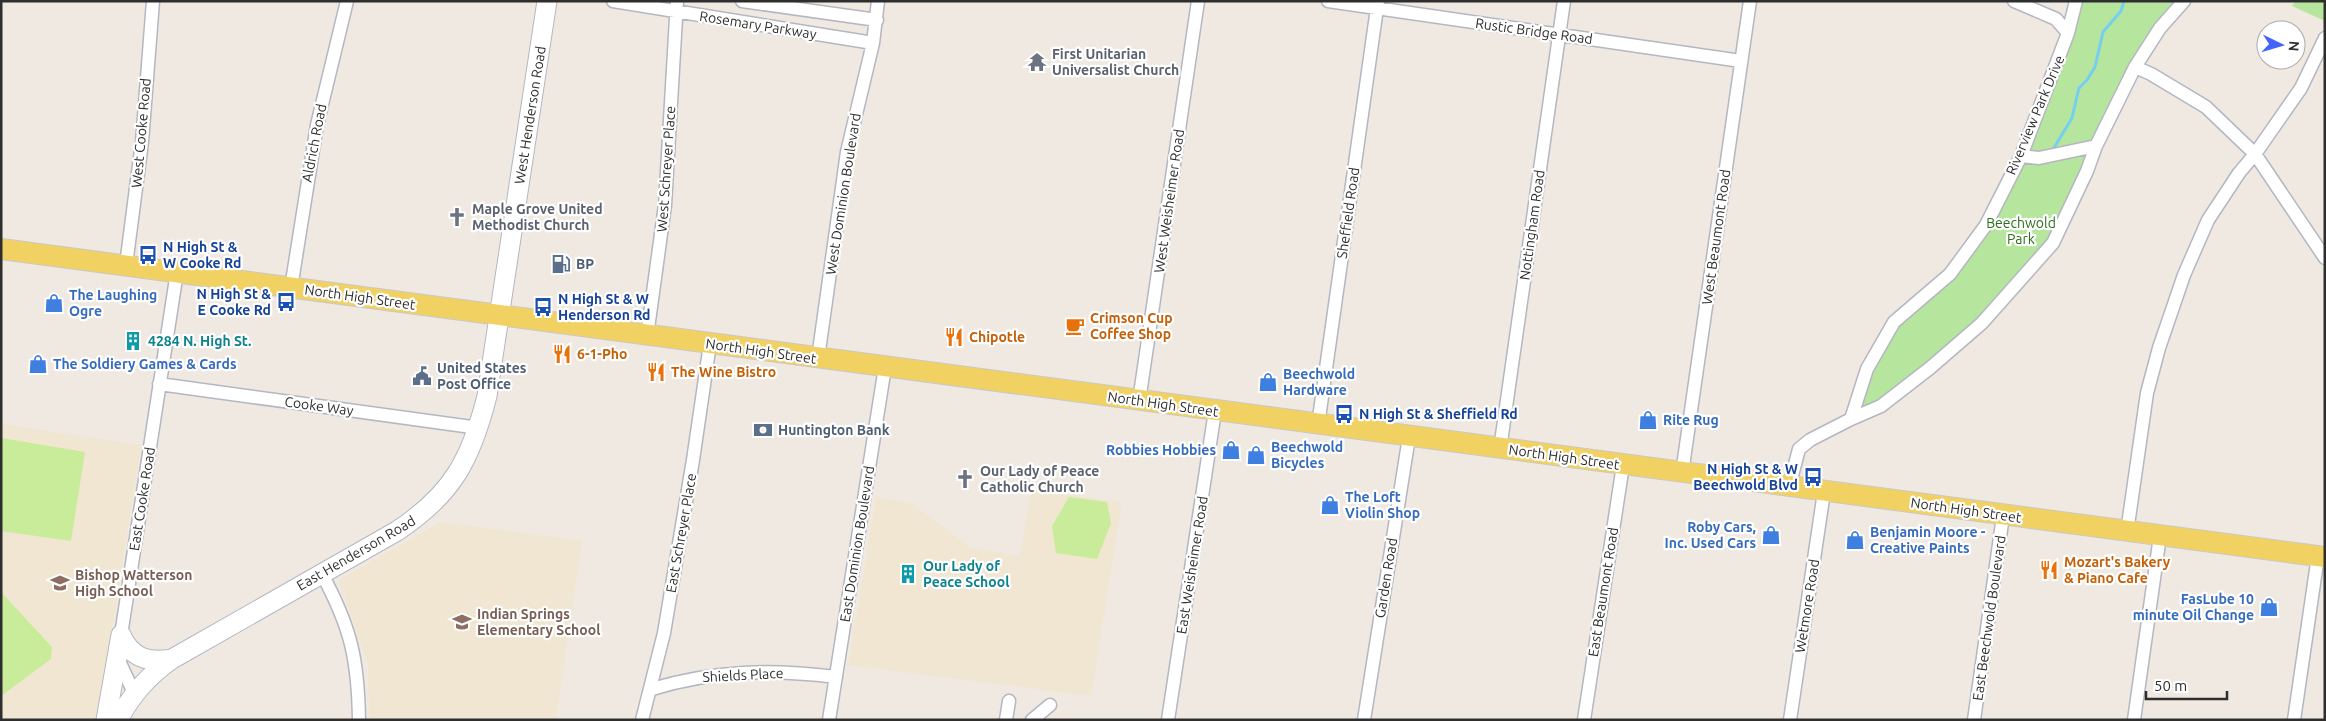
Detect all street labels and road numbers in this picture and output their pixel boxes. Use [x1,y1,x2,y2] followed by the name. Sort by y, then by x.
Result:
[698,8,818,42] street label: Rosemary Parkway
[1474,15,1594,47] street label: Rustic Bridge Road
[511,45,549,185] street label: West Henderson Road
[2003,53,2067,177] street label: Riverview Park Drive
[128,77,154,189] street label: West Cooke Road
[299,102,329,184] street label: Aldrich Road
[654,105,678,233] street label: West Schreyer Place
[822,112,864,276] street label: West Dominion Boulevard
[1151,128,1187,274] street label: West Weisheimer Road
[1334,166,1362,260] street label: Sheffield Road
[1699,168,1733,306] street label: West Beaumont Road
[1516,169,1548,281] street label: Nottingham Road
[304,281,417,313] street label: North High Street
[705,335,818,367] street label: North High Street
[1107,388,1220,420] street label: North High Street
[284,393,355,419] street label: Cooke Way
[1508,441,1621,473] street label: North High Street
[126,446,158,552] street label: East Cooke Road
[837,465,877,623] street label: East Dominion Boulevard
[663,472,699,594] street label: East Schreyer Place
[1910,494,2023,526] street label: North High Street
[1173,495,1211,635] street label: East Weisheimer Road
[294,513,418,593] street label: East Henderson Road
[1585,526,1621,658] street label: East Beaumont Road
[1969,534,2009,702] street label: East Beechwold Boulevard
[1372,537,1400,619] street label: Garden Road
[1792,558,1822,654] street label: Wetmore Road
[702,665,784,685] street label: Shields Place

